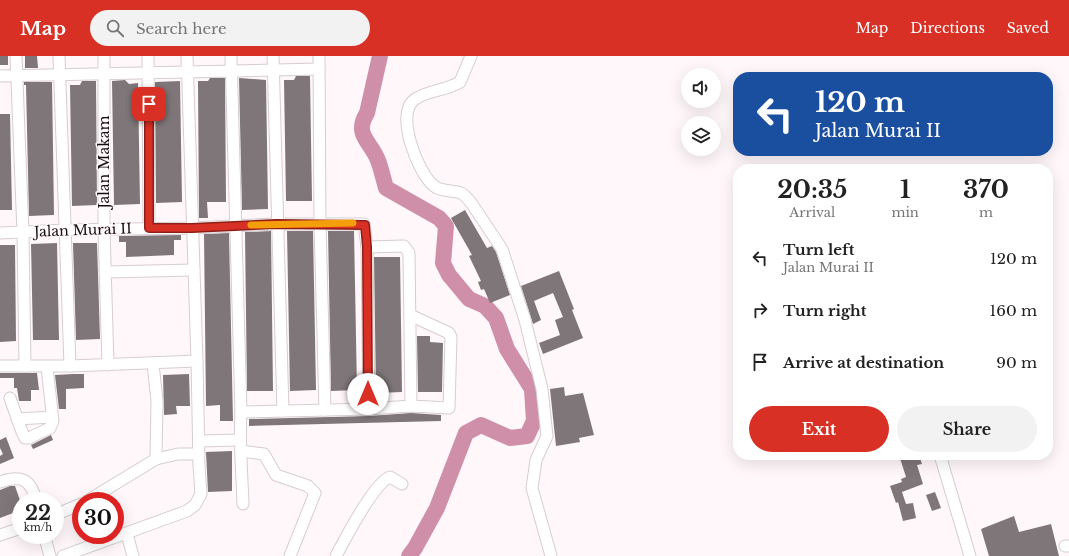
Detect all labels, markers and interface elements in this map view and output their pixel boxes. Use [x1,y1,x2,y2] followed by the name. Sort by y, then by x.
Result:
[90,10,370,46] search box
[20,17,66,40] text: Map
[104,17,126,39] icon: search
[136,19,227,38] text: Search here
[856,19,888,37] text: Map
[910,19,985,37] text: Directions
[1007,19,1049,37] text: Saved
[681,68,721,156] map controls
[681,68,721,108] button: sound
[815,85,905,120] text: 120 m
[132,87,166,121] pin
[749,88,801,140] icon: left
[138,93,160,115] icon: arrive
[95,115,113,211] street label: Jalan Makam
[681,116,721,156] button: layers
[815,120,941,142] text: Jalan Murai II
[777,175,847,204] text: 20:35
[900,175,910,204] text: 1
[963,175,1009,204] text: 370
[789,204,835,221] text: Arrival
[891,204,919,221] text: min
[979,204,993,221] text: m
[32,219,132,241] street label: Jalan Murai II
[783,240,854,259] text: Turn left
[749,247,771,269] icon: left
[990,249,1037,268] text: 120 m
[783,259,874,276] text: Jalan Murai II
[749,299,771,321] icon: right
[783,301,866,320] text: Turn right
[990,301,1037,320] text: 160 m
[749,351,771,373] icon: arrive
[783,353,944,372] text: Arrive at destination
[996,353,1037,372] text: 90 m
[347,373,389,415] position arrow
[749,406,889,452] button: Exit
[897,406,1037,452] button: Share
[72,492,124,544] speed limit sign: 30
[25,501,51,525] text: 22
[24,521,52,534] text: km/h

